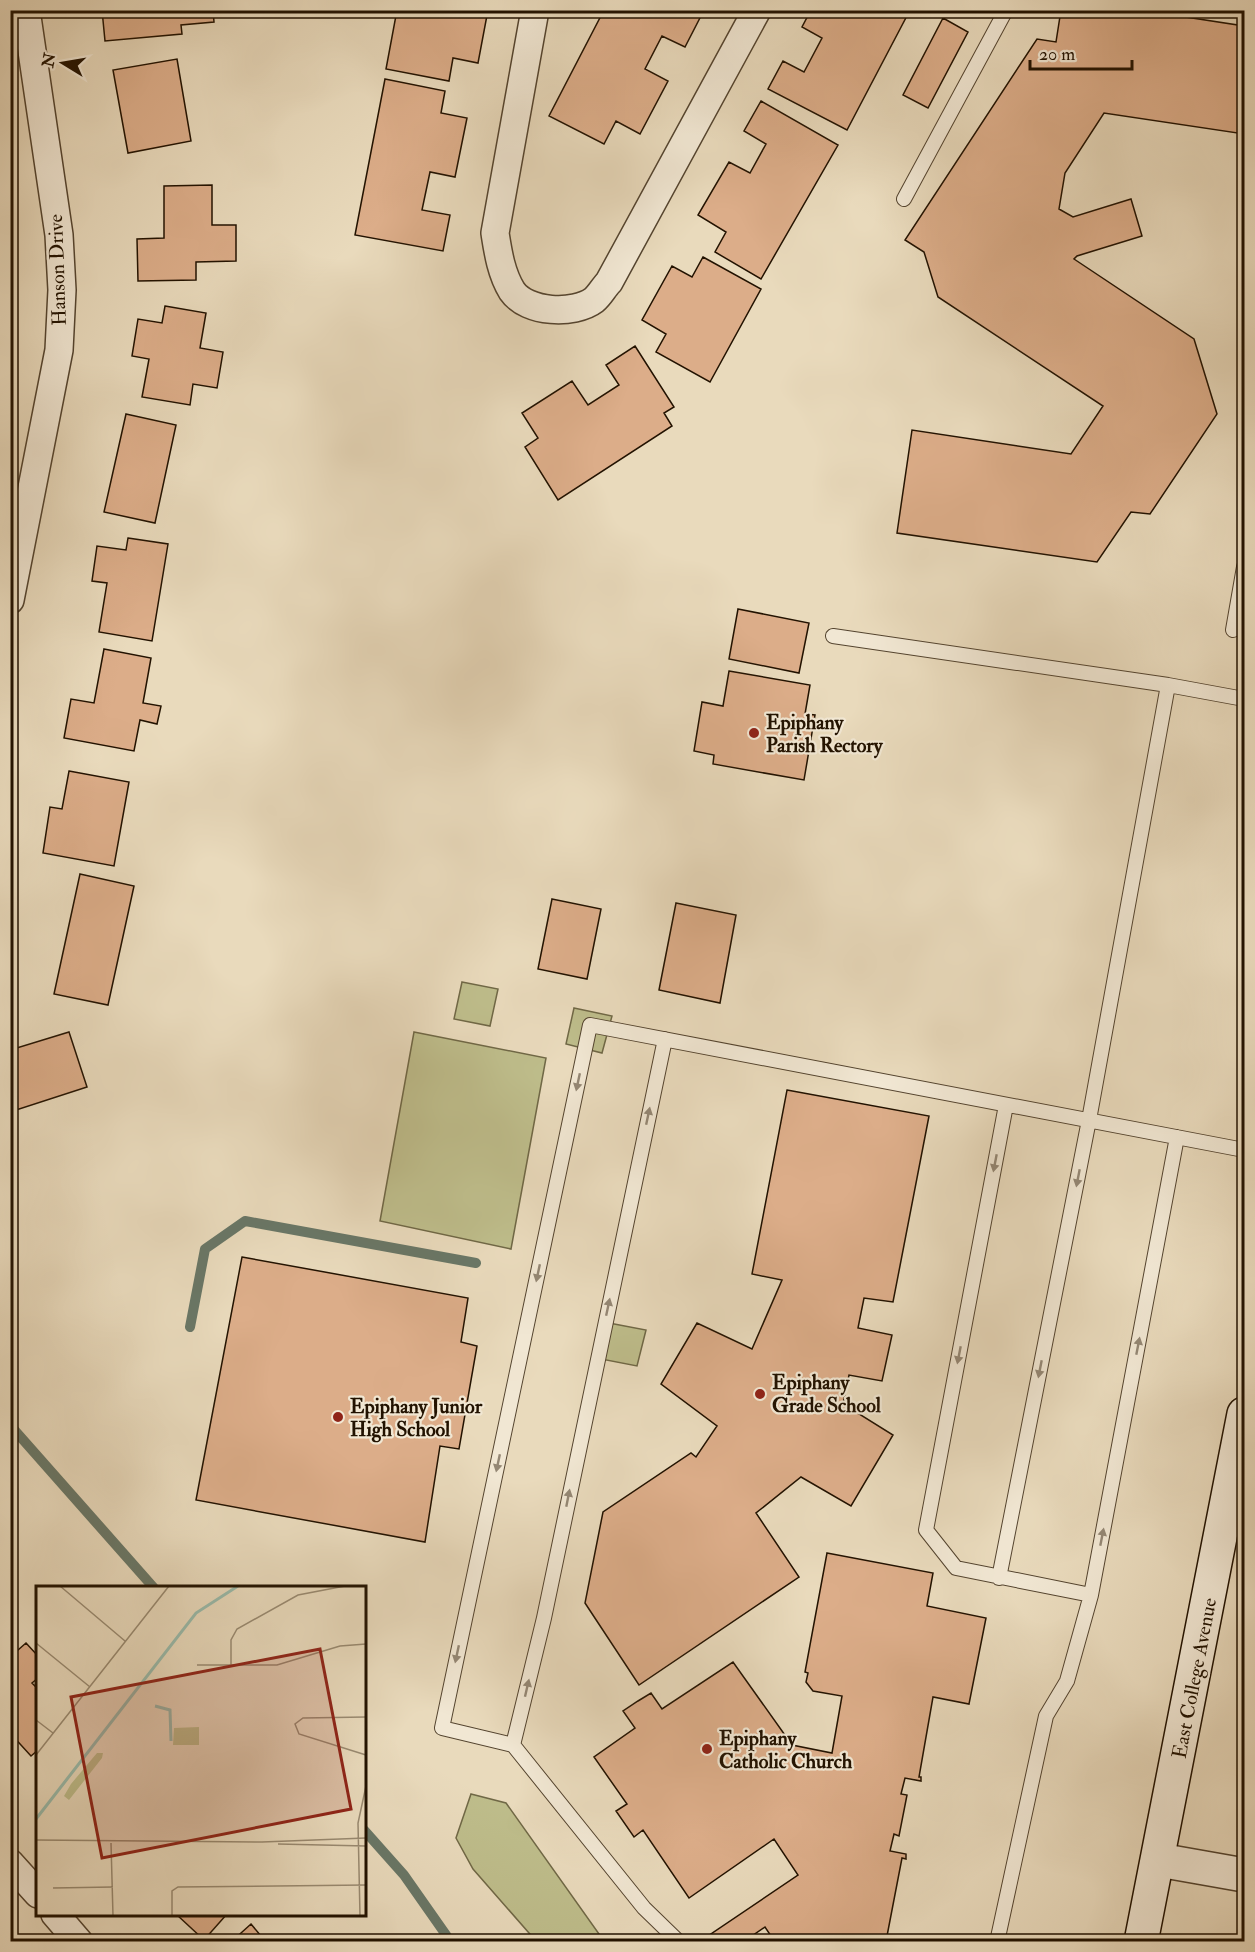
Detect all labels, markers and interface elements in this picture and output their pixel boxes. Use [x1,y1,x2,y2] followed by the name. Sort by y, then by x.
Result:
[33,33,93,93] north arrow
[1030,33,1132,71] scale bar
[1039,43,1075,66] text: 20 m
[38,51,61,70] text: N
[43,214,72,326] street label: Hanson Drive
[766,710,884,759] place label: Epiphany Parish Rectory
[747,726,761,740] marker: Epiphany Parish Rectory
[573,1073,582,1092] one-way arrow
[644,1107,654,1125] one-way arrow
[990,1154,999,1173] one-way arrow
[1073,1168,1082,1187] one-way arrow
[533,1263,542,1282] one-way arrow
[603,1298,613,1316] one-way arrow
[1134,1336,1143,1355] one-way arrow
[954,1345,963,1364] one-way arrow
[1035,1360,1044,1379] one-way arrow
[772,1370,882,1418] place label: Epiphany Grade School
[753,1387,767,1401] marker: Epiphany Grade School
[350,1394,483,1443] place label: Epiphany Junior High School
[331,1410,345,1424] marker: Epiphany Junior High School
[492,1454,502,1473] one-way arrow
[564,1488,573,1507] one-way arrow
[1098,1528,1107,1547] one-way arrow
[36,1586,366,1916] inset map
[1167,1596,1222,1761] street label: East College Avenue
[452,1645,462,1664] one-way arrow
[523,1679,533,1698] one-way arrow
[719,1726,853,1774] place label: Epiphany Catholic Church
[700,1742,714,1756] marker: Epiphany Catholic Church

